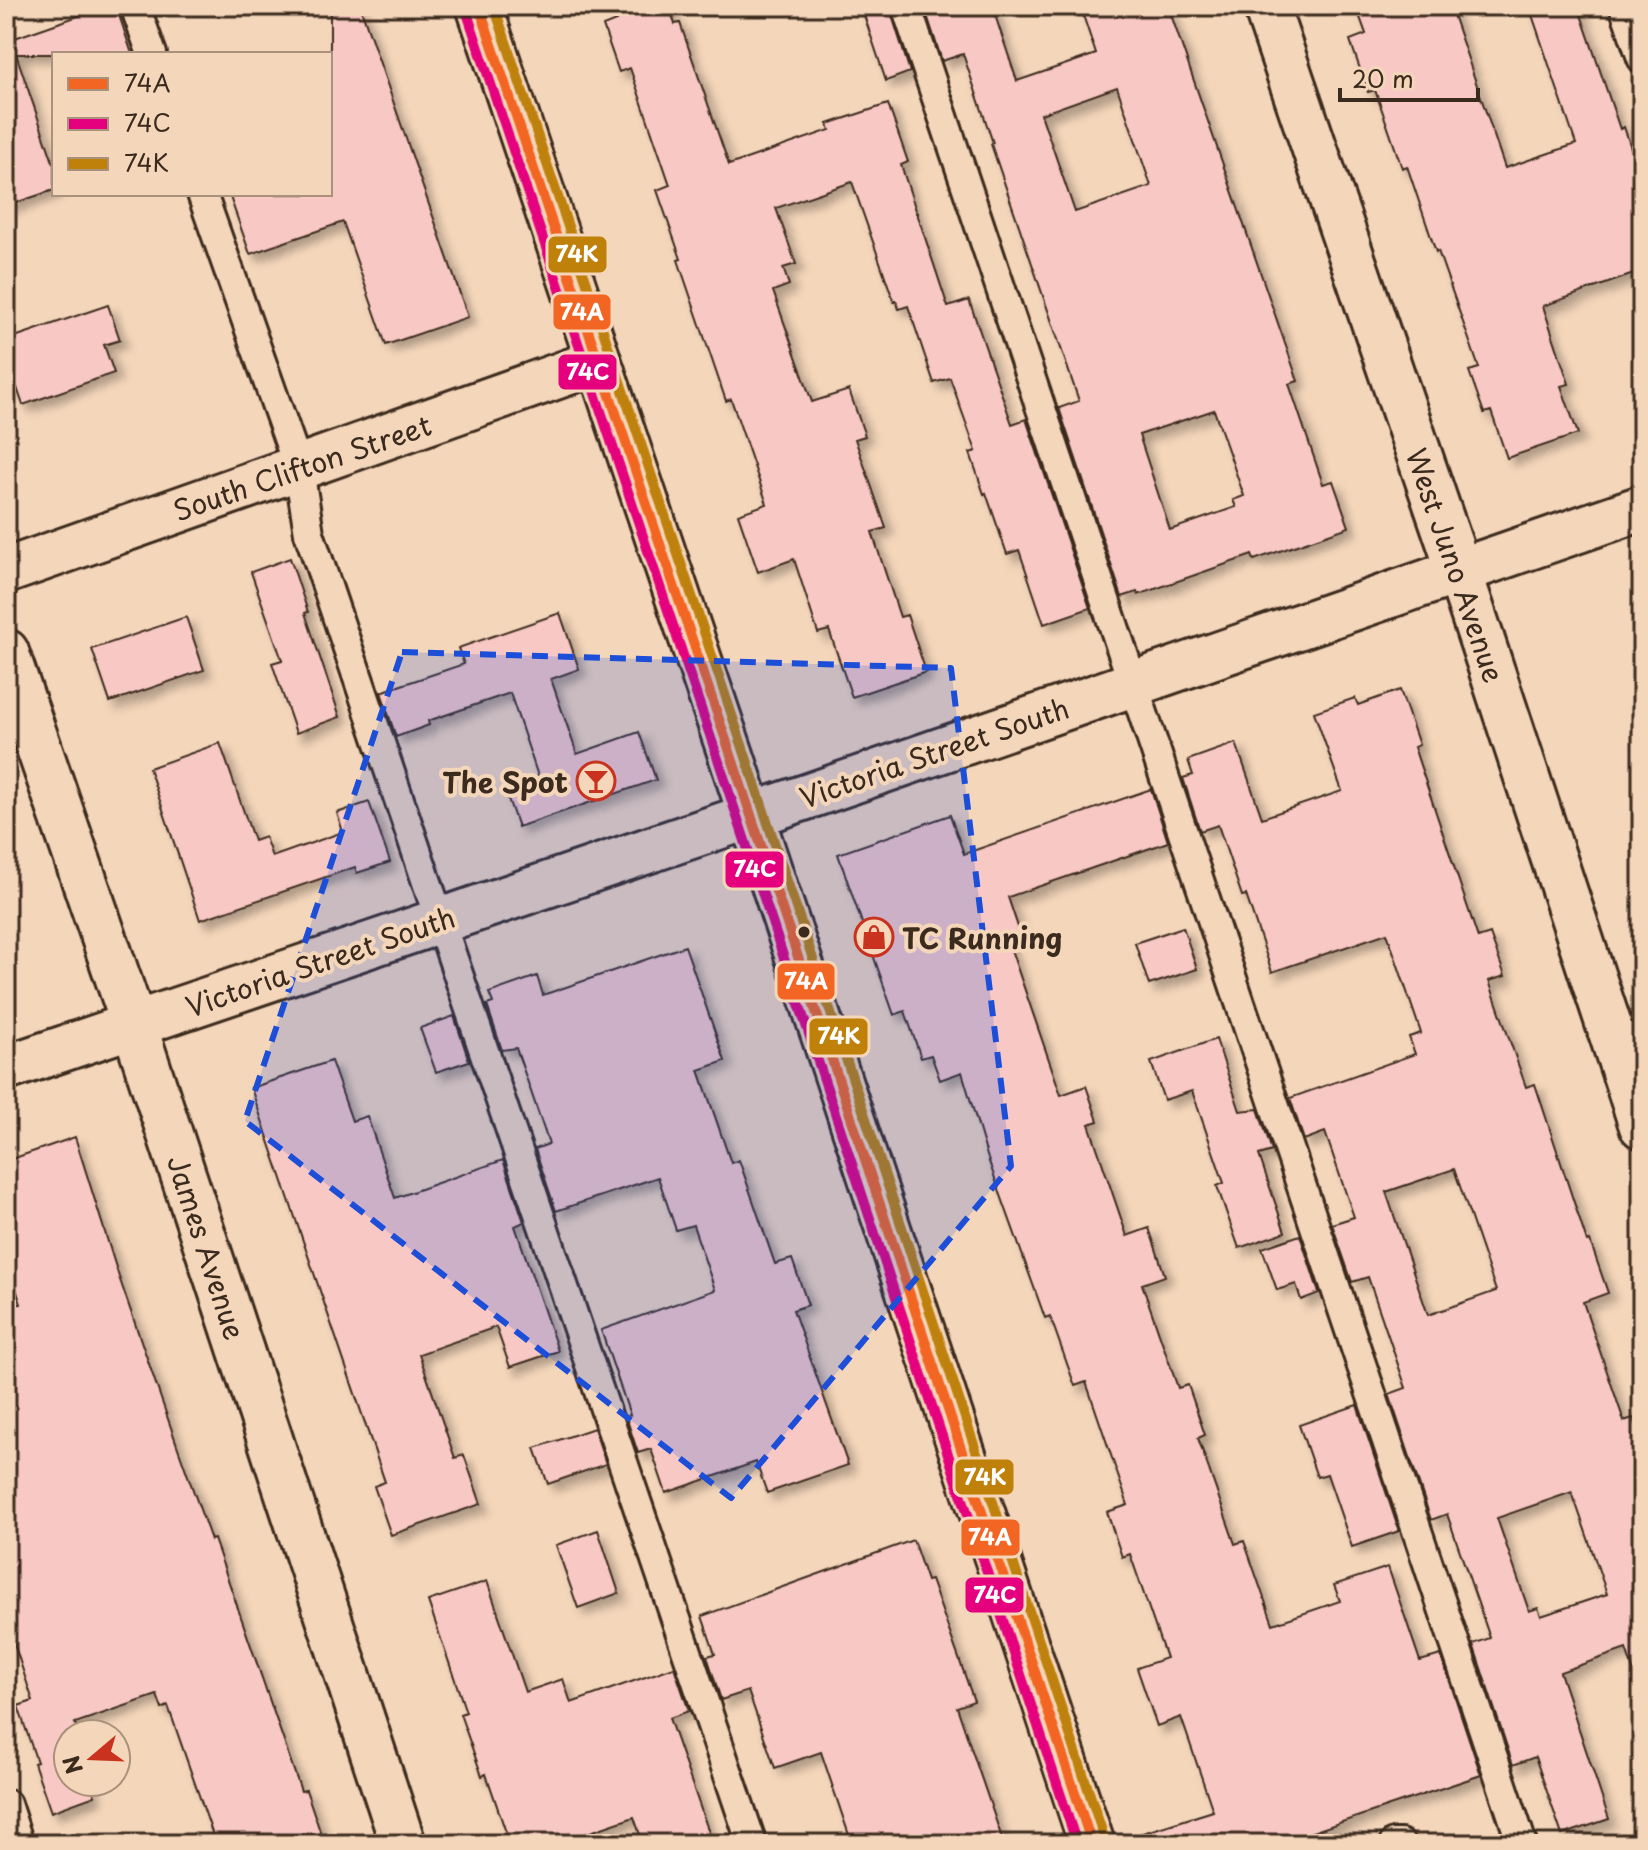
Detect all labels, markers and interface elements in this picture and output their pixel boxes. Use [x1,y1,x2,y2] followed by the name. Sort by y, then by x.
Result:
[52,52,332,196] legend
[1340,52,1478,102] scale bar
[1352,60,1414,96] text: 20 m
[124,64,171,100] text: 74A
[124,104,171,140] text: 74C
[124,144,169,180] text: 74K
[547,235,608,274] line badge: 74K
[556,236,598,269] text: 74K
[552,293,612,331] line badge: 74A
[560,294,604,327] text: 74A
[557,353,618,391] line badge: 74C
[566,354,610,387] text: 74C
[167,403,437,531] street label: South Clifton Street
[1396,442,1516,688] street label: West Juno Avenue
[794,686,1074,818] street label: Victoria Street South
[442,760,568,803] place label: The Spot
[575,760,617,802] bar icon: The Spot
[724,850,785,889] line badge: 74C
[733,851,777,884] text: 74C
[180,895,460,1027] street label: Victoria Street South
[853,916,895,958] shop icon: TC Running
[902,916,1062,959] place label: TC Running
[796,924,812,940] unlabelled marker
[776,962,836,1001] line badge: 74A
[784,963,828,996] text: 74A
[808,1017,869,1056] line badge: 74K
[818,1018,860,1051] text: 74K
[157,1149,257,1345] street label: James Avenue
[954,1458,1015,1496] line badge: 74K
[964,1459,1006,1492] text: 74K
[960,1518,1021,1557] line badge: 74A
[968,1519,1012,1552] text: 74A
[964,1576,1025,1614] line badge: 74C
[973,1577,1017,1610] text: 74C
[52,1718,132,1798] north arrow
[53,1751,90,1779] text: N

